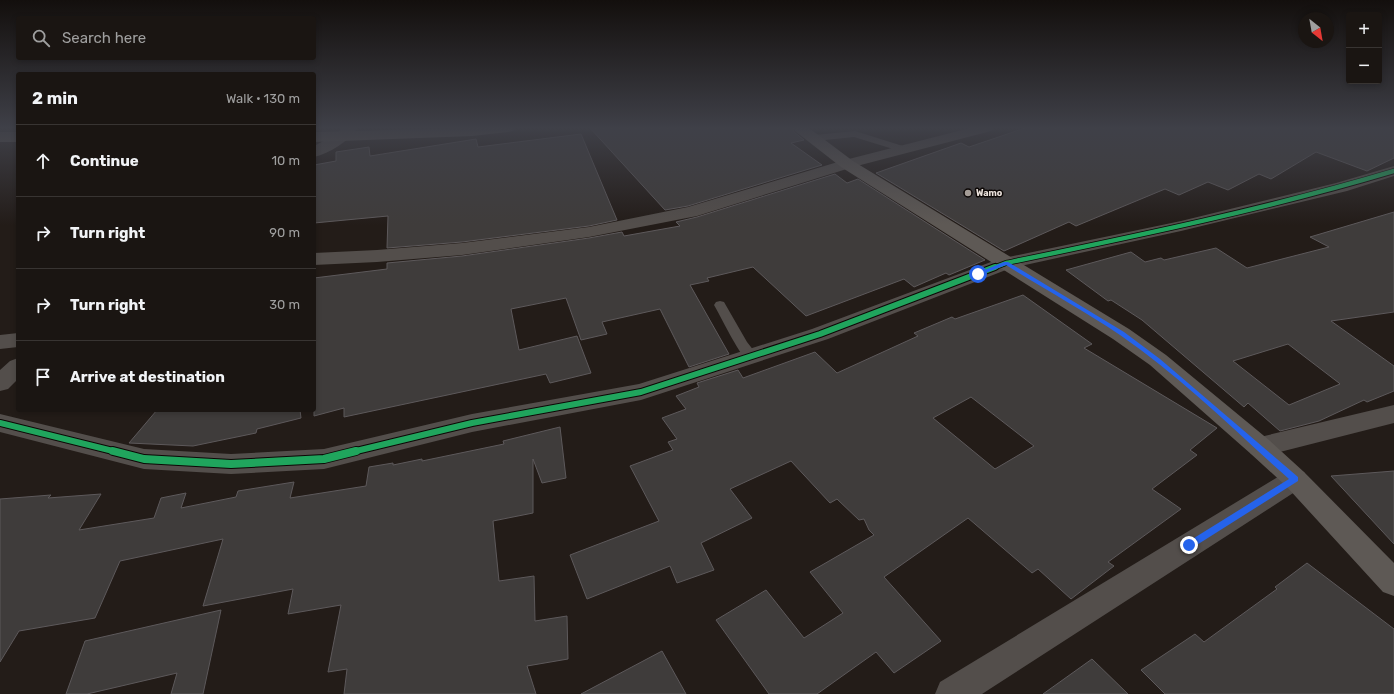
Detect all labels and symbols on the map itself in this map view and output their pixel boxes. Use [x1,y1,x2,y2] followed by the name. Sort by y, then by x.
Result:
[1298,12,1334,48] north arrow
[963,188,973,198] marker: Wamo
[976,188,1003,198] place label: Wamo
[969,265,987,283] route start
[1180,536,1198,554] route end

